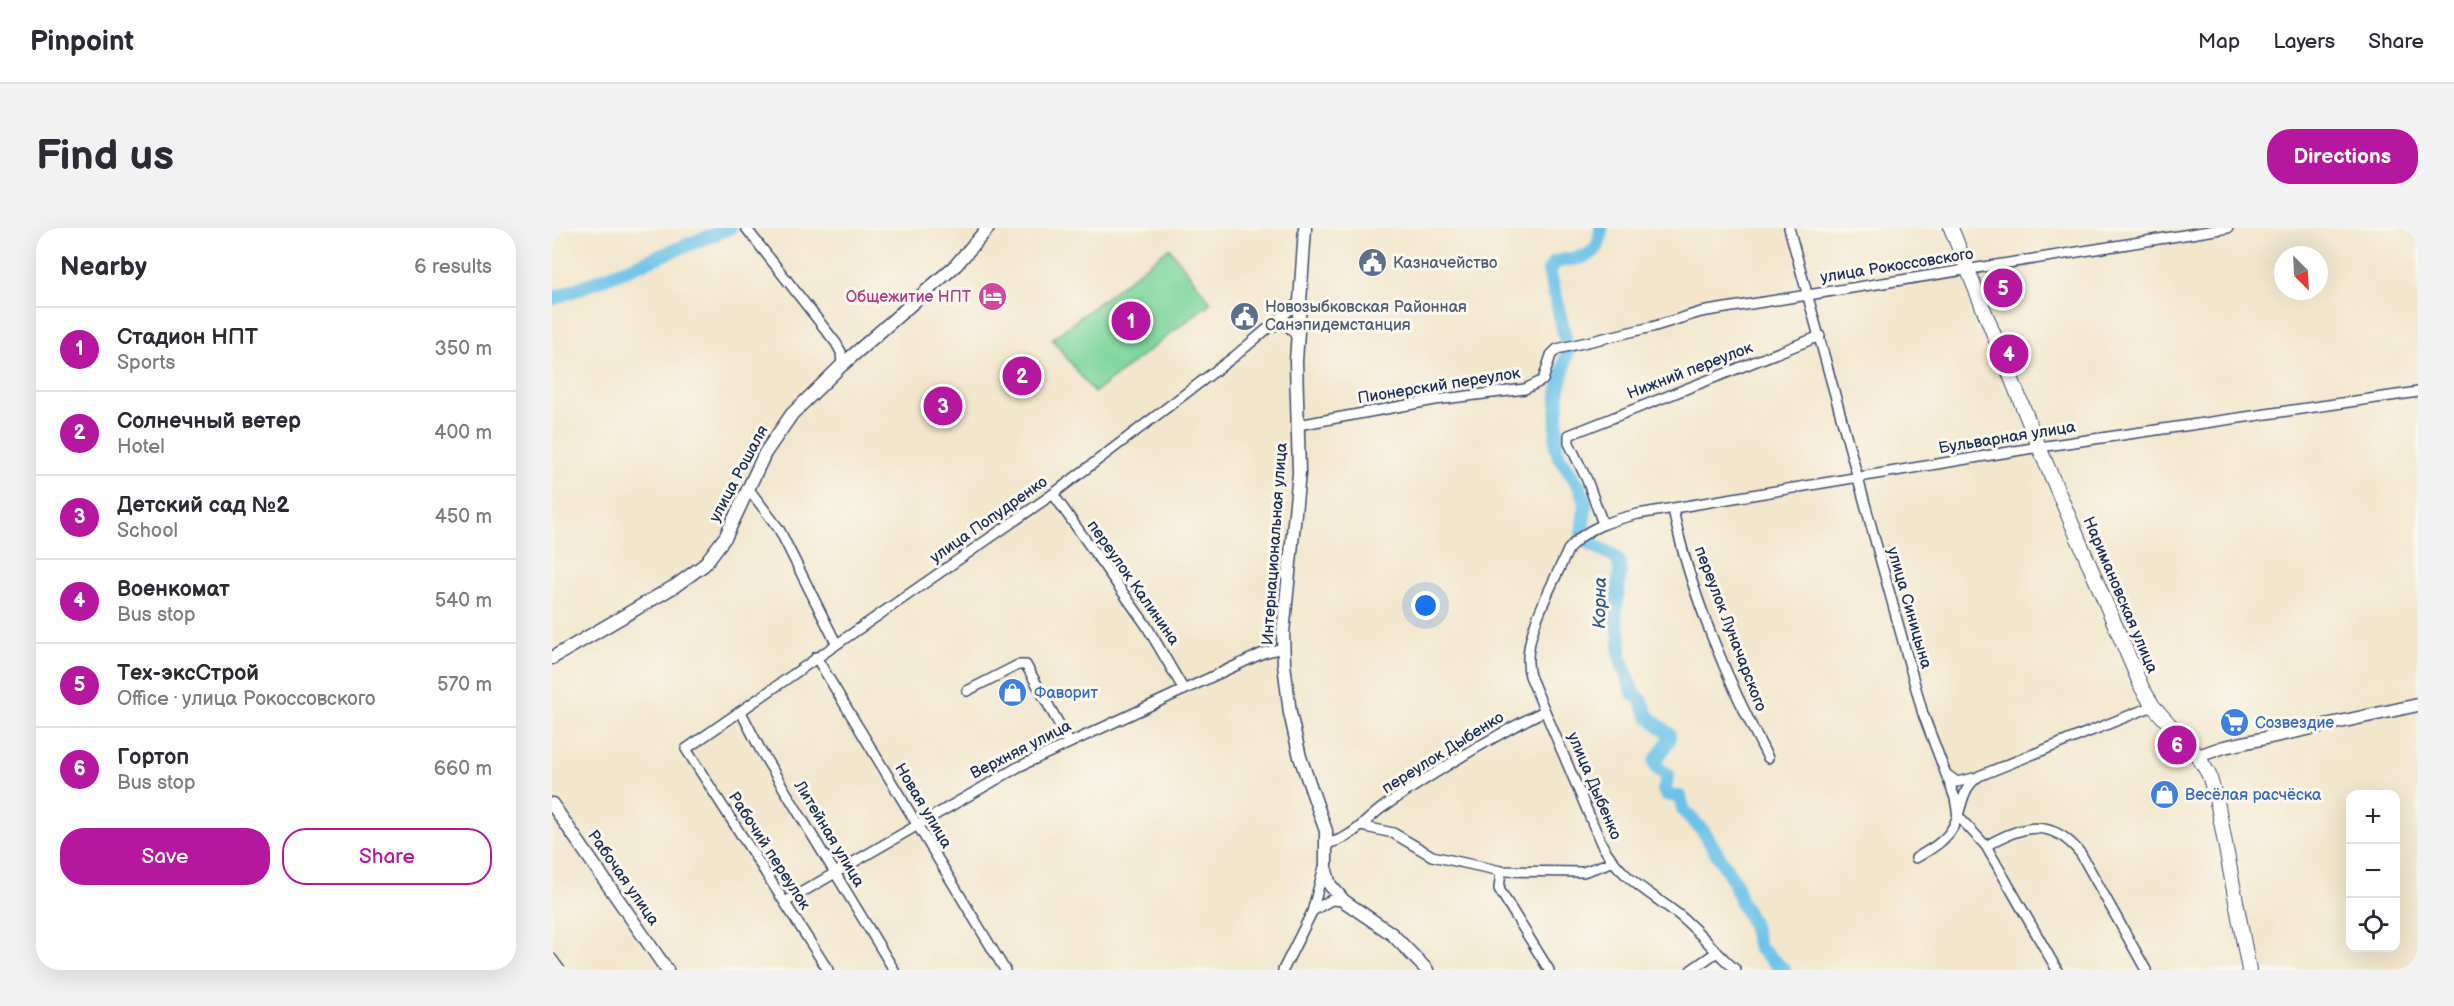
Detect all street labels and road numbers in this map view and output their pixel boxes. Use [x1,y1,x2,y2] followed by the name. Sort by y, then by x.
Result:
[1819,245,1975,287] street label: улица Рокоссовского
[1625,338,1756,404] street label: Нижний переулок
[1356,364,1522,408] street label: Пионерский переулок
[1937,418,2077,458] street label: Бульварная улица
[706,422,773,526] street label: улица Рошаля
[1258,442,1292,646] street label: Интернациональная улица
[927,472,1051,568] street label: улица Попудренко
[2078,514,2162,677] street label: Наримановская улица
[1083,517,1184,650] street label: переулок Калинина
[1690,544,1770,714] street label: переулок Луначарского
[1883,545,1936,672] street label: улица Синицына
[1379,708,1507,798] street label: переулок Дыбенко
[967,716,1075,784] street label: Верхняя улица
[1563,729,1625,843] street label: улица Дыбенко
[890,760,956,852] street label: Новая улица
[789,777,868,891] street label: Литейная улица
[724,788,814,914] street label: Рабочий переулок
[583,827,663,930] street label: Рабочая улица

